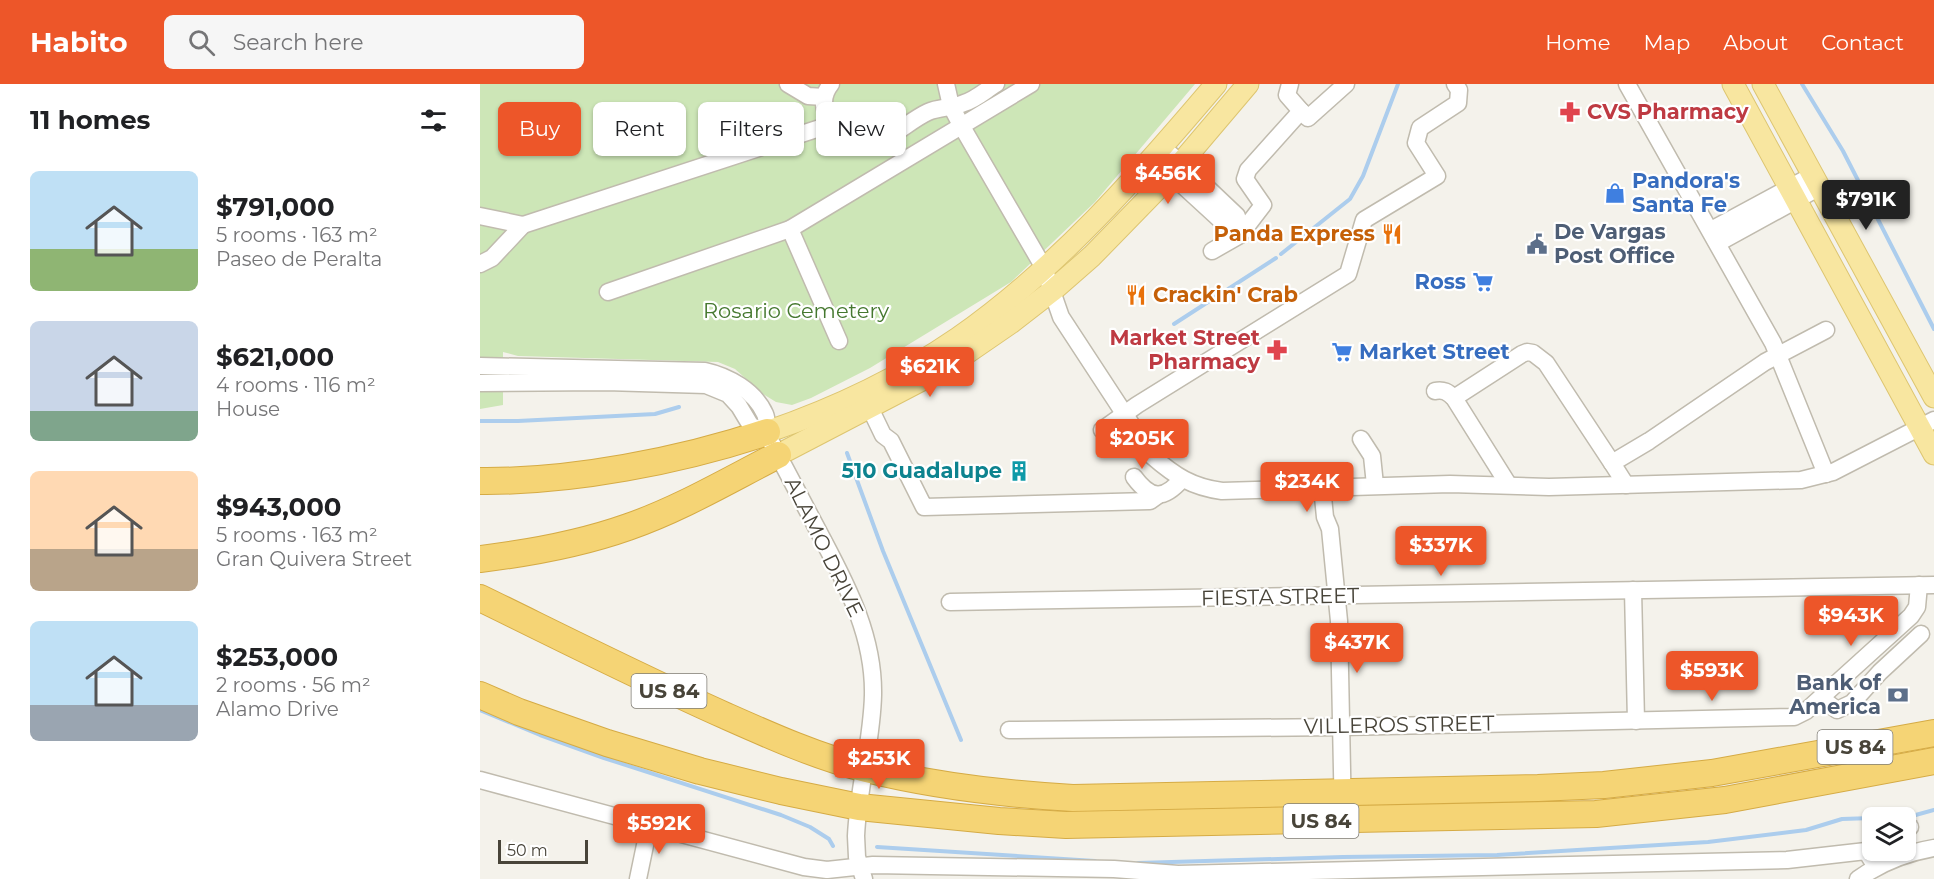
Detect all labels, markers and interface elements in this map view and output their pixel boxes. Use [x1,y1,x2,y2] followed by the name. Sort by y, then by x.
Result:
[164,15,584,69] search box
[30,25,128,59] text: Habito
[185,26,218,59] icon: search
[233,29,364,56] text: Search here
[1545,30,1610,55] text: Home
[1643,30,1690,55] text: Map
[1723,30,1788,55] text: About
[1821,30,1904,55] text: Contact
[1587,99,1749,124] place label: CVS Pharmacy
[1558,100,1582,124] pharmacy icon: CVS Pharmacy
[498,102,581,156] chip: Buy
[593,102,686,156] chip: Rent
[698,102,804,156] chip: Filters
[816,102,906,156] chip: New
[30,104,150,136] text: 11 homes
[417,104,450,137] icon: filters
[1126,154,1210,205] pin: $456K
[1135,161,1201,185] text: $456K
[1632,168,1740,217] place label: Pandora's Santa Fe
[1824,180,1908,231] pin: $791K
[1603,181,1627,205] shop icon: Pandora's Santa Fe
[1836,187,1896,211] text: $791K
[216,191,335,223] text: $791,000
[78,195,150,267] icon: home
[1554,219,1675,268] place label: De Vargas Post Office
[1214,221,1375,246] place label: Panda Express
[1380,222,1404,246] restaurant icon: Panda Express
[216,223,378,247] text: 5 rooms · 163 m²
[1525,232,1549,256] public building icon: De Vargas Post Office
[216,247,382,271] text: Paseo de Peralta
[1415,269,1466,294] place label: Ross
[1471,270,1495,294] supermarket icon: Ross
[1153,282,1298,307] place label: Crackin' Crab
[1124,283,1148,307] restaurant icon: Crackin' Crab
[703,298,890,323] park label: Rosario Cemetery
[1109,325,1260,374] place label: Market Street Pharmacy
[1265,338,1289,362] pharmacy icon: Market Street Pharmacy
[1359,339,1510,364] place label: Market Street
[1330,340,1354,364] supermarket icon: Market Street
[216,341,334,373] text: $621,000
[78,345,150,417] icon: home
[888,347,972,398] pin: $621K
[900,354,960,378] text: $621K
[216,373,376,397] text: 4 rooms · 116 m²
[216,397,280,421] text: House
[1100,419,1184,470] pin: $205K
[1110,426,1174,450] text: $205K
[841,458,1002,483] place label: 510 Guadalupe
[1007,459,1031,483] building icon: 510 Guadalupe
[1265,462,1349,513] pin: $234K
[1275,469,1339,493] text: $234K
[780,473,869,621] street label: ALAMO DRIVE
[216,491,341,523] text: $943,000
[78,495,150,567] icon: home
[216,523,378,547] text: 5 rooms · 163 m²
[1399,526,1483,577] pin: $337K
[1409,533,1473,557] text: $337K
[216,547,412,571] text: Gran Quivera Street
[1201,583,1359,610] street label: FIESTA STREET
[1809,596,1893,647] pin: $943K
[1818,603,1884,627] text: $943K
[1315,623,1399,674] pin: $437K
[1324,630,1390,654] text: $437K
[216,641,338,673] text: $253,000
[78,645,150,717] icon: home
[1670,651,1754,702] pin: $593K
[1680,658,1744,682] text: $593K
[1788,670,1882,719] place label: Bank of America
[216,673,371,697] text: 2 rooms · 56 m²
[632,674,706,708] road number: US 84
[1886,683,1910,707] bank icon: Bank of America
[216,697,339,721] text: Alamo Drive
[1303,710,1495,739] street label: VILLEROS STREET
[1818,730,1892,764] road number: US 84
[837,739,921,790] pin: $253K
[848,746,911,770] text: $253K
[617,804,701,855] pin: $592K
[1284,804,1358,838] road number: US 84
[1862,807,1916,861] map controls
[1862,807,1916,861] button: layers
[627,811,691,835] text: $592K
[498,837,588,864] scale bar
[507,841,548,860] text: 50 m

